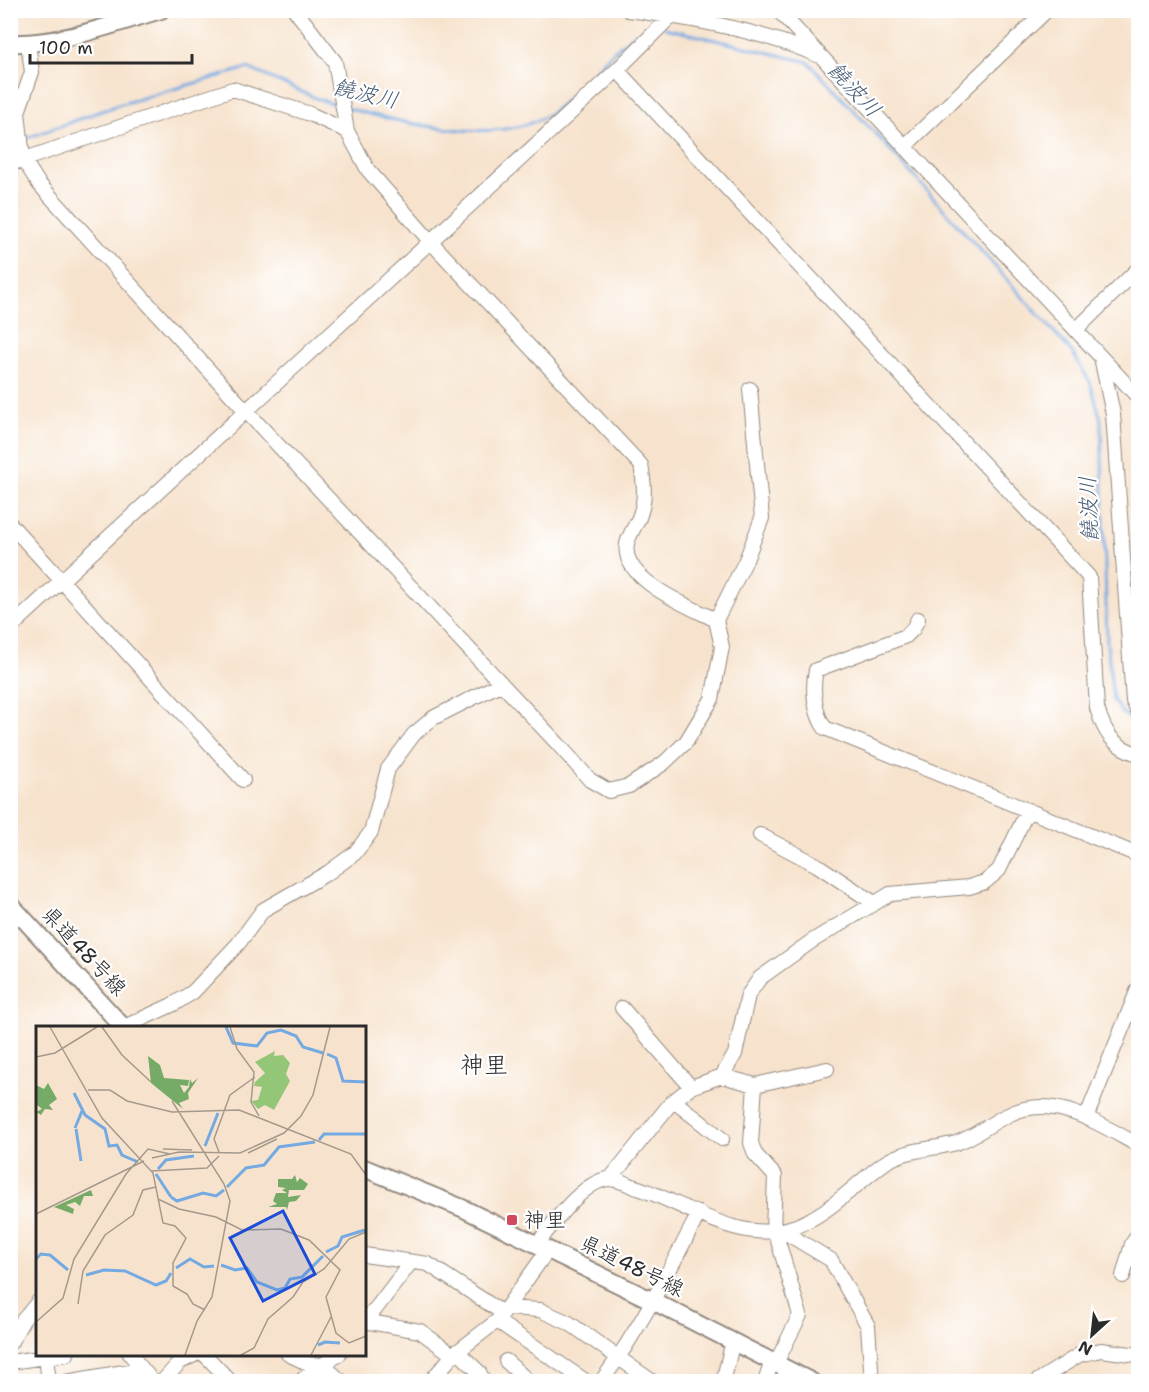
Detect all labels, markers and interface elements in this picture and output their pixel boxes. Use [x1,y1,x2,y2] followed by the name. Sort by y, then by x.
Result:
[30,27,192,65] scale bar
[39,36,93,60] text: 100 m
[822,55,888,123] water label: 饒波川
[330,72,401,115] water label: 饒波川
[1073,475,1104,542] water label: 饒波川
[35,900,133,1002] street label: 県道48号線
[36,1026,366,1356] inset map
[460,1049,508,1081] district label: 神里
[524,1206,566,1234] place label: 神里
[505,1213,519,1227] marker: 神里
[575,1229,689,1303] street label: 県道48号線
[1062,1305,1122,1365] north arrow
[1075,1336,1096,1360] text: N

